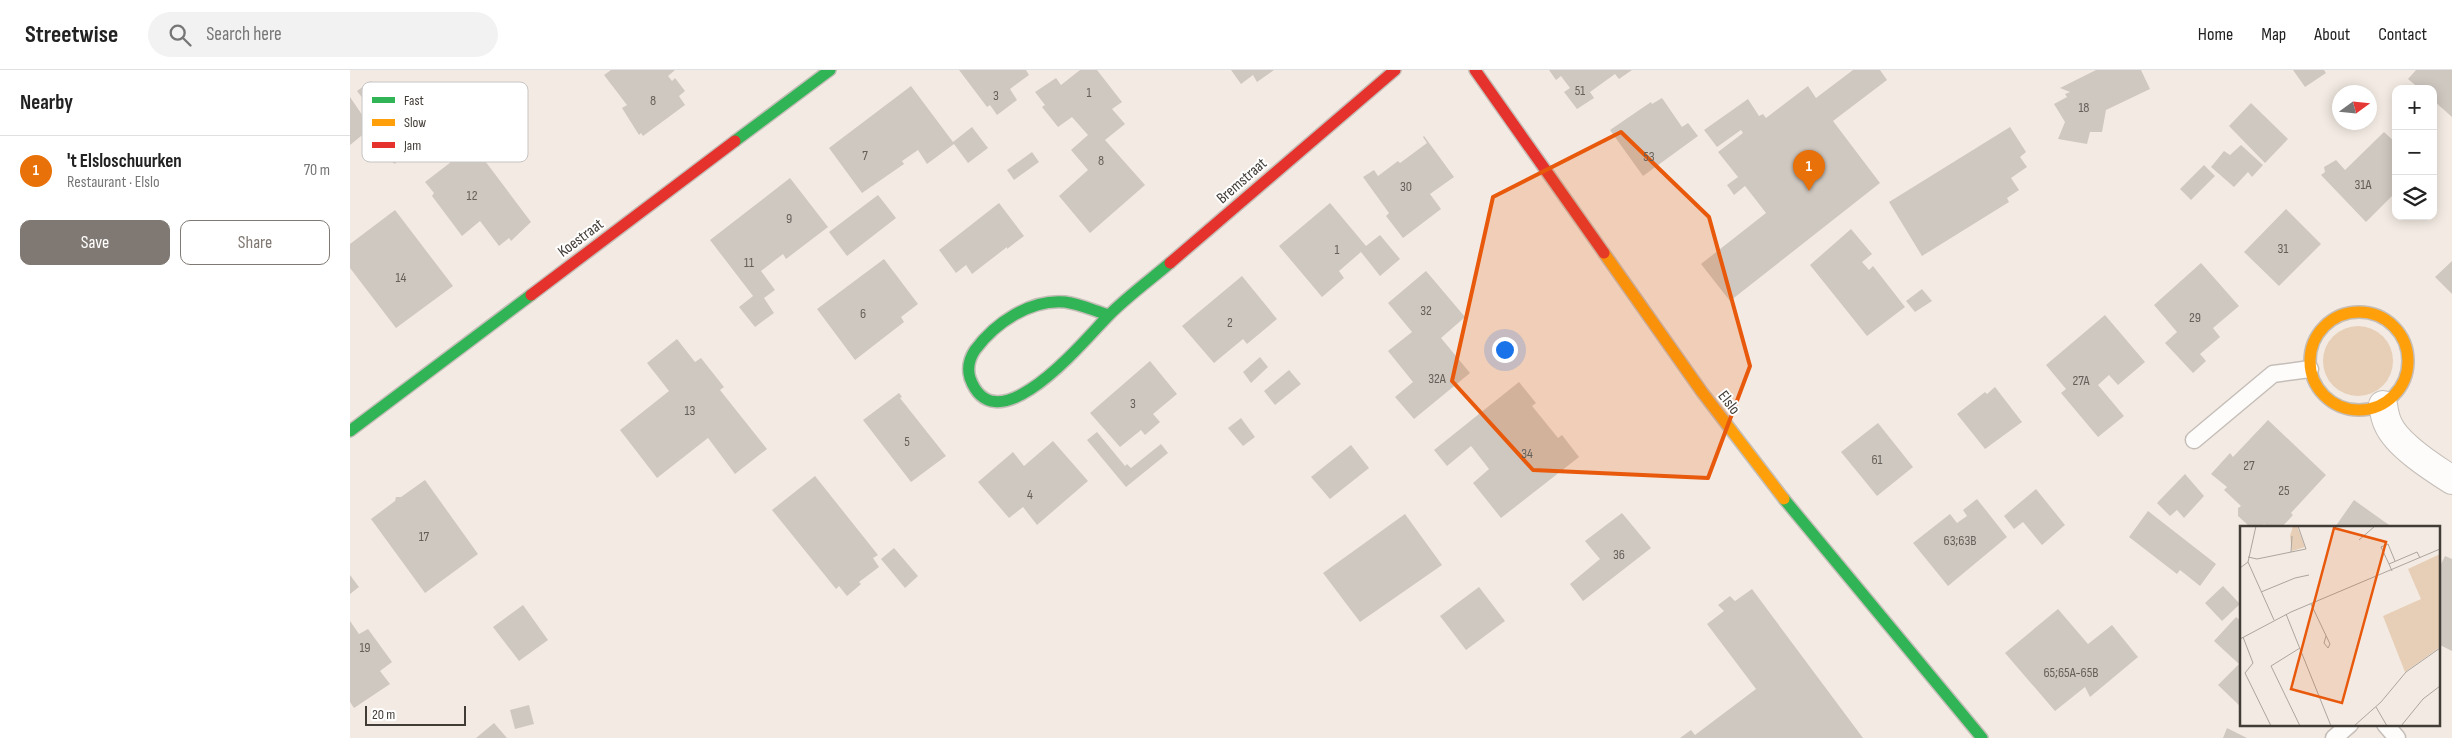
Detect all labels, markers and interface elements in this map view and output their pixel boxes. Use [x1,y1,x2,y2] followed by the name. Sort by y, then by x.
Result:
[148,12,498,57] search box
[25,20,118,49] text: Streetwise
[166,21,194,49] icon: search
[206,23,282,46] text: Search here
[2198,24,2233,45] text: Home
[2261,24,2286,45] text: Map
[2314,24,2350,45] text: About
[2378,24,2427,45] text: Contact
[362,82,528,162] legend
[1575,82,1585,99] house number: 51
[1087,84,1092,101] house number: 1
[2332,85,2377,130] north arrow
[2392,85,2437,220] map controls
[2392,85,2437,130] button: +
[993,87,999,104] house number: 3
[20,90,73,115] text: Nearby
[404,92,424,109] text: Fast
[650,92,656,109] house number: 8
[2078,99,2090,116] house number: 18
[404,114,426,131] text: Slow
[2392,130,2437,175] button: −
[403,137,421,154] text: Jam
[862,147,868,164] house number: 7
[1643,148,1655,165] house number: 53
[67,150,182,173] text: 't Elsloschuurken
[1793,150,1825,191] pin: 1
[1098,152,1104,169] house number: 8
[1213,154,1271,208] street label: Bremstraat
[33,161,39,180] text: 1
[304,161,330,180] text: 70 m
[67,173,160,192] text: Restaurant · Elslo
[2392,175,2437,220] button: layers
[2355,176,2372,193] house number: 31A
[1400,178,1412,195] house number: 30
[467,187,478,204] house number: 12
[786,210,792,227] house number: 9
[554,215,608,261] street label: Koestraat
[20,220,170,265] button: Save
[180,220,330,265] button: Share
[2278,240,2288,257] house number: 31
[1335,241,1340,258] house number: 1
[744,254,754,271] house number: 11
[396,269,407,286] house number: 14
[1420,302,1432,319] house number: 32
[860,305,866,322] house number: 6
[2189,309,2201,326] house number: 29
[1227,314,1233,331] house number: 2
[1492,337,1518,363] your location
[1428,370,1447,387] house number: 32A
[2072,372,2091,389] house number: 27A
[1714,387,1744,419] street label: Elslo
[1130,395,1136,412] house number: 3
[685,402,696,419] house number: 13
[904,433,910,450] house number: 5
[1521,445,1533,462] house number: 34
[1871,451,1883,468] house number: 61
[2243,457,2255,474] house number: 27
[2278,482,2290,499] house number: 25
[1027,486,1033,503] house number: 4
[2240,526,2440,726] inset map
[419,528,430,545] house number: 17
[1944,532,1976,549] house number: 63;63B
[1613,546,1625,563] house number: 36
[359,639,371,656] house number: 19
[2043,664,2099,681] house number: 65;65A-65B
[365,703,466,726] scale bar
[372,706,395,723] text: 20 m

